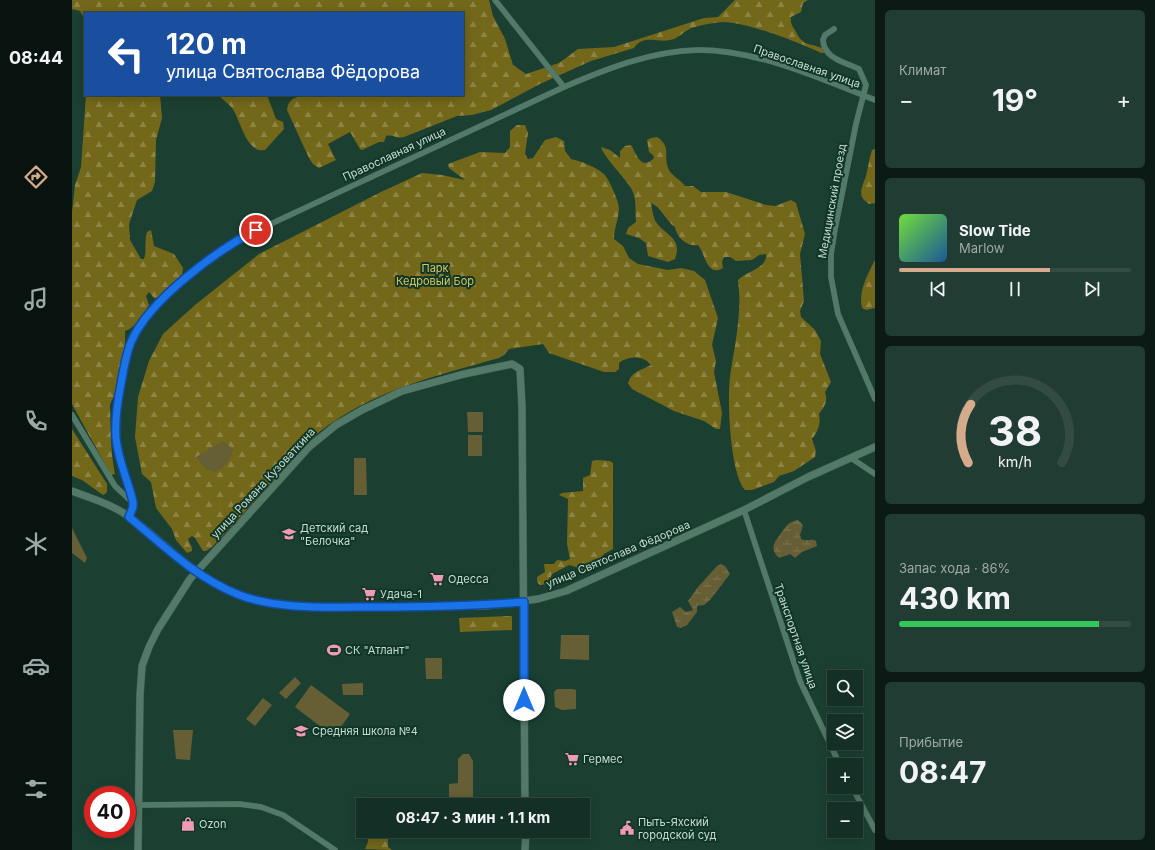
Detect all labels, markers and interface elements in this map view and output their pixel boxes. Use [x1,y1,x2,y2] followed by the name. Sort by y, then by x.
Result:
[166,27,247,61] text: 120 m
[100,28,152,80] icon: left
[752,41,862,91] street label: Православная улица
[9,47,63,68] text: 08:44
[166,61,420,82] text: улица Святослава Фёдорова
[899,62,946,78] text: Климат
[992,82,1038,118] text: 19°
[899,87,914,113] text: −
[1116,87,1131,113] text: +
[340,124,448,184] street label: Православная улица
[815,142,849,259] street label: Медицинский проезд
[22,163,50,191] icon: directions
[239,213,273,247] pin
[245,219,267,241] icon: arrive
[959,221,1031,240] text: Slow Tide
[959,240,1005,256] text: Marlow
[396,261,474,288] park label: Парк Кедровый Бор
[927,278,949,300] icon: previous
[1004,278,1026,300] icon: pause
[1081,278,1103,300] icon: next
[22,285,50,313] icon: music
[988,406,1042,456] text: 38
[22,407,50,435] icon: phone
[208,425,318,541] street label: улица Романа Кузоваткина
[998,453,1032,470] text: km/h
[544,517,692,591] street label: улица Святослава Фёдорова
[300,521,368,548] place label: Детский сад "Белочка"
[281,526,297,542] school or university icon: Детский сад "Белочка"
[22,530,50,558] icon: climate
[899,560,1010,576] text: Запас хода · 86%
[429,571,445,587] supermarket icon: Одесса
[448,572,489,586] place label: Одесса
[899,580,1011,616] text: 430 km
[771,581,821,691] street label: Транспортная улица
[361,586,377,602] supermarket icon: Удача-1
[380,587,422,601] place label: Удача-1
[326,642,342,658] sports icon: СК "Атлант"
[345,643,410,657] place label: СК "Атлант"
[22,652,50,680] icon: car
[827,670,863,838] map controls
[827,670,863,706] button: search
[503,679,545,721] position arrow
[827,714,863,750] button: layers
[293,723,309,739] school or university icon: Средняя школа №4
[312,724,418,738] place label: Средняя школа №4
[899,734,963,750] text: Прибытие
[564,751,580,767] supermarket icon: Гермес
[583,752,623,766] place label: Гермес
[899,754,987,790] text: 08:47
[827,758,863,794] button: +
[22,775,50,803] icon: filters
[84,786,136,838] speed limit sign: 40
[827,802,863,838] button: −
[396,808,550,827] text: 08:47 · 3 мин · 1.1 km
[638,815,716,842] place label: Пыть-Яхский городской суд
[180,816,196,832] shop icon: Ozon
[199,817,226,831] place label: Ozon
[619,820,635,836] public building icon: Пыть-Яхский городской суд

